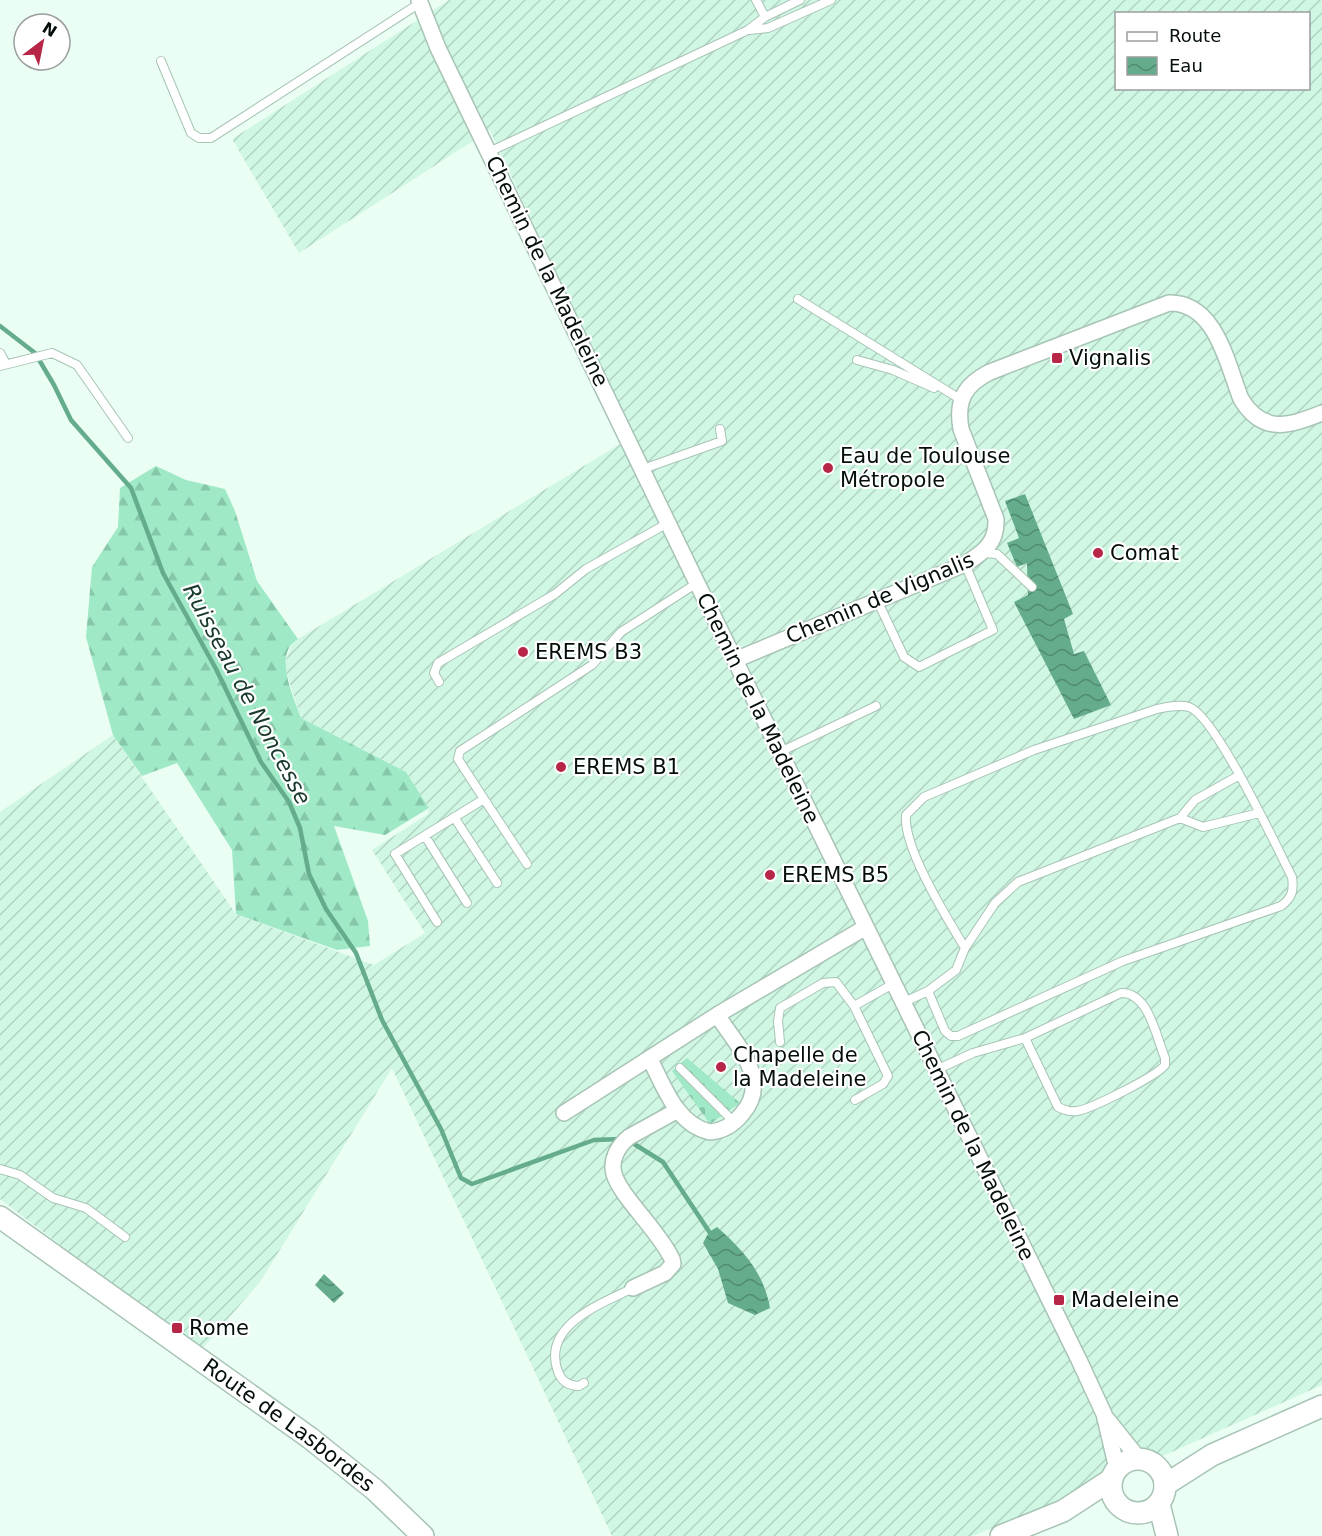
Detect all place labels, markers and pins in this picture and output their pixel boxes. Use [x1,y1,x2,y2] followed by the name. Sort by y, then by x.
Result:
[1069,346,1151,370] place label: Vignalis
[1050,351,1064,365] marker: Vignalis
[840,444,1010,492] place label: Eau de Toulouse Métropole
[821,461,835,475] marker: Eau de Toulouse Métropole
[1110,541,1179,565] place label: Comat
[1091,546,1105,560] marker: Comat
[535,640,642,664] place label: EREMS B3
[516,645,530,659] marker: EREMS B3
[573,755,680,779] place label: EREMS B1
[554,760,568,774] marker: EREMS B1
[782,863,889,887] place label: EREMS B5
[763,868,777,882] marker: EREMS B5
[733,1043,866,1091] place label: Chapelle de la Madeleine
[714,1060,728,1074] marker: Chapelle de la Madeleine
[1071,1288,1179,1312] place label: Madeleine
[1052,1293,1066,1307] marker: Madeleine
[189,1316,249,1340] place label: Rome
[170,1321,184,1335] marker: Rome

